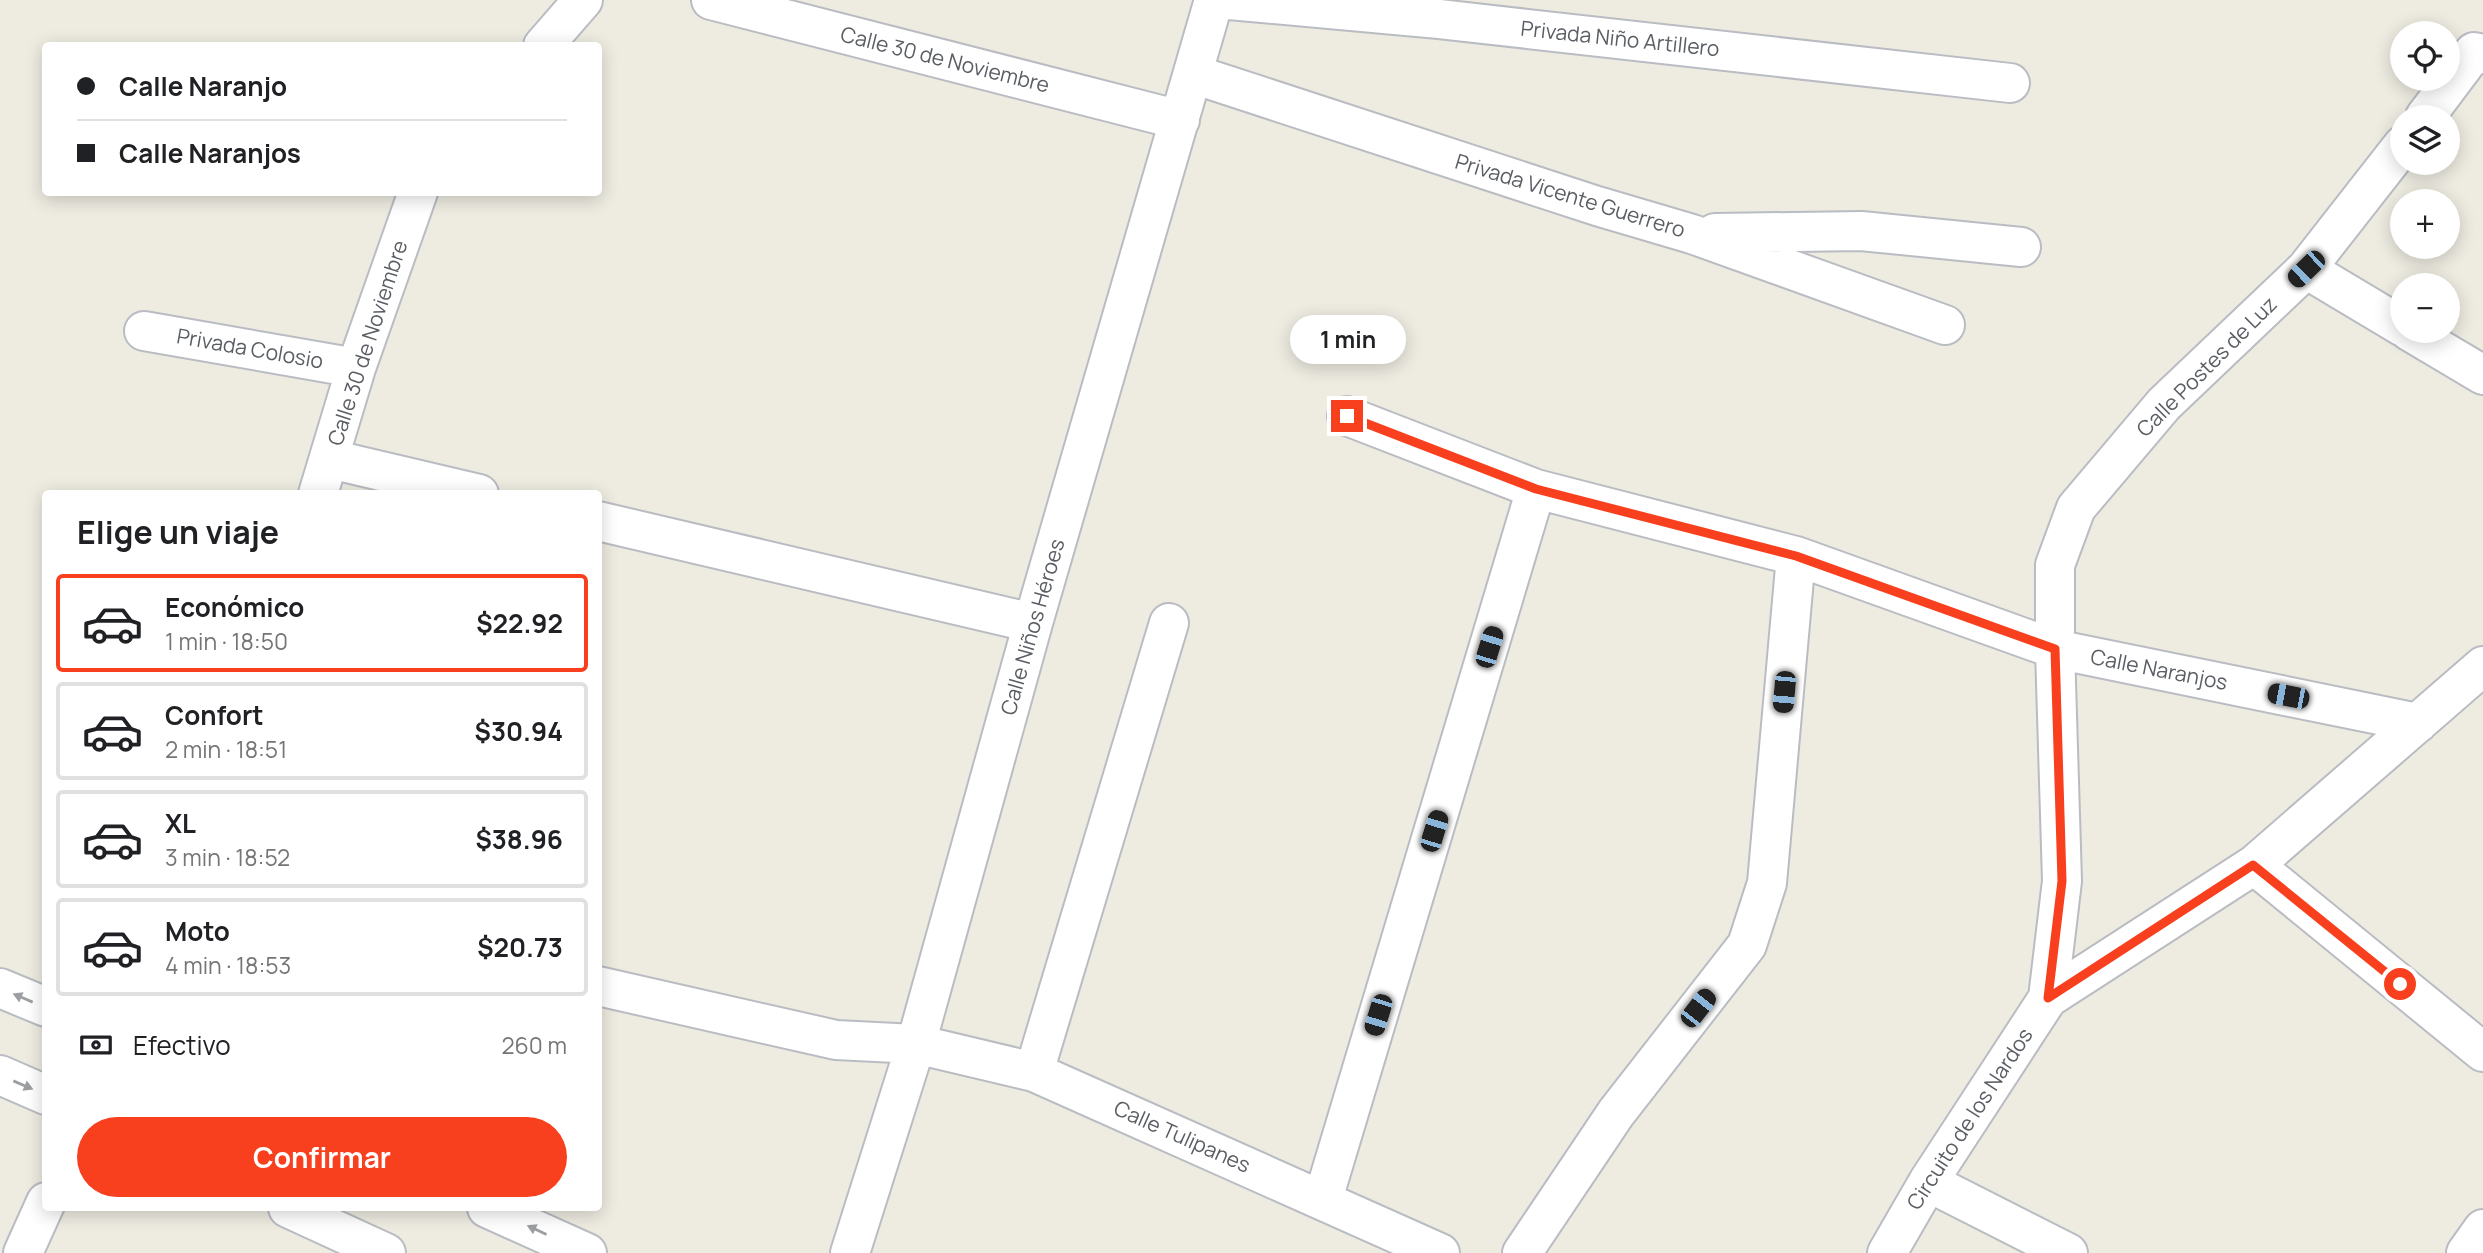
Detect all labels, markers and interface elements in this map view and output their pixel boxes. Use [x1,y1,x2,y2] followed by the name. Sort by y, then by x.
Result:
[1519,14,1721,62] street label: Privada Niño Artillero
[838,20,1053,99] street label: Calle 30 de Noviembre
[2390,21,2460,343] map controls
[2390,21,2460,91] button: locate
[119,68,287,104] text: Calle Naranjo
[2390,105,2460,175] button: layers
[119,135,301,171] text: Calle Naranjos
[1452,147,1689,243] street label: Privada Vicente Guerrero
[2390,189,2460,259] button: +
[321,236,413,449] street label: Calle 30 de Noviembre
[2284,247,2329,291] car
[2390,273,2460,343] button: −
[2130,290,2283,443] street label: Calle Postes de Luz
[1289,314,1405,364] callout: 1 min
[175,321,326,375] street label: Privada Colosio
[1320,323,1376,355] text: 1 min
[1331,400,1363,432] route end
[77,510,279,554] text: Elige un viaje
[993,535,1071,718] street label: Calle Niños Héroes
[165,589,304,625] text: Económico
[81,592,144,655] icon: car
[476,605,563,641] text: $22.92
[1473,624,1506,670] car
[165,625,288,657] text: 1 min · 18:50
[2088,642,2230,696] street label: Calle Naranjos
[1772,670,1797,714] car
[2266,682,2311,710] car
[165,697,264,733] text: Confort
[81,700,144,763] icon: car
[475,713,563,749] text: $30.94
[165,733,287,765] text: 2 min · 18:51
[165,805,196,841] text: XL
[81,808,144,871] icon: car
[1418,808,1451,854] car
[475,821,563,857] text: $38.96
[165,841,290,873] text: 3 min · 18:52
[165,913,230,949] text: Moto
[81,916,144,979] icon: car
[477,929,563,965] text: $20.73
[165,949,291,981] text: 4 min · 18:53
[2384,968,2416,1000] route start
[1677,985,1720,1031] car
[12,992,33,1003] one-way arrow
[1362,992,1395,1038] car
[1900,1022,2038,1215] street label: Circuito de los Nardos
[77,1026,115,1064] icon: cash
[133,1027,231,1063] text: Efectivo
[501,1029,567,1061] text: 260 m
[13,1079,33,1091] one-way arrow
[1110,1093,1255,1179] street label: Calle Tulipanes
[77,1117,567,1197] button: Confirmar
[527,1224,547,1236] one-way arrow

